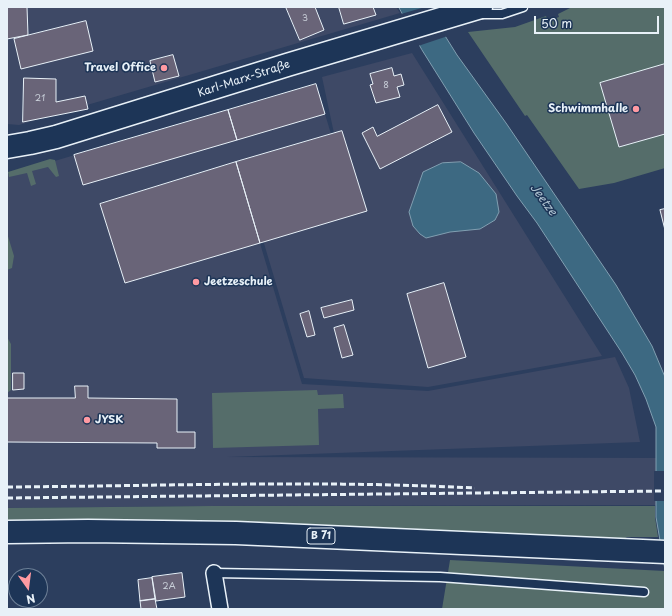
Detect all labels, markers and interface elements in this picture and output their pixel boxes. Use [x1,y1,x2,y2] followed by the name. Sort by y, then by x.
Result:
[536,8,661,34] scale bar
[302,14,308,24] house number: 3
[541,14,572,32] text: 50 m
[196,58,292,100] street label: Karl-Marx-Straße
[84,61,156,75] place label: Travel Office
[159,63,169,73] marker: Travel Office
[383,81,389,91] house number: 8
[35,94,45,104] house number: 21
[548,102,628,116] place label: Schwimmhalle
[631,104,641,114] marker: Schwimmhalle
[527,181,559,219] water label: Jeetze
[204,275,273,289] place label: Jeetzeschule
[191,277,201,287] marker: Jeetzeschule
[95,413,123,427] place label: JYSK
[82,415,92,425] marker: JYSK
[307,528,335,544] road number: B 71
[8,568,48,608] north arrow
[162,582,176,592] house number: 2A
[24,590,37,608] text: N

